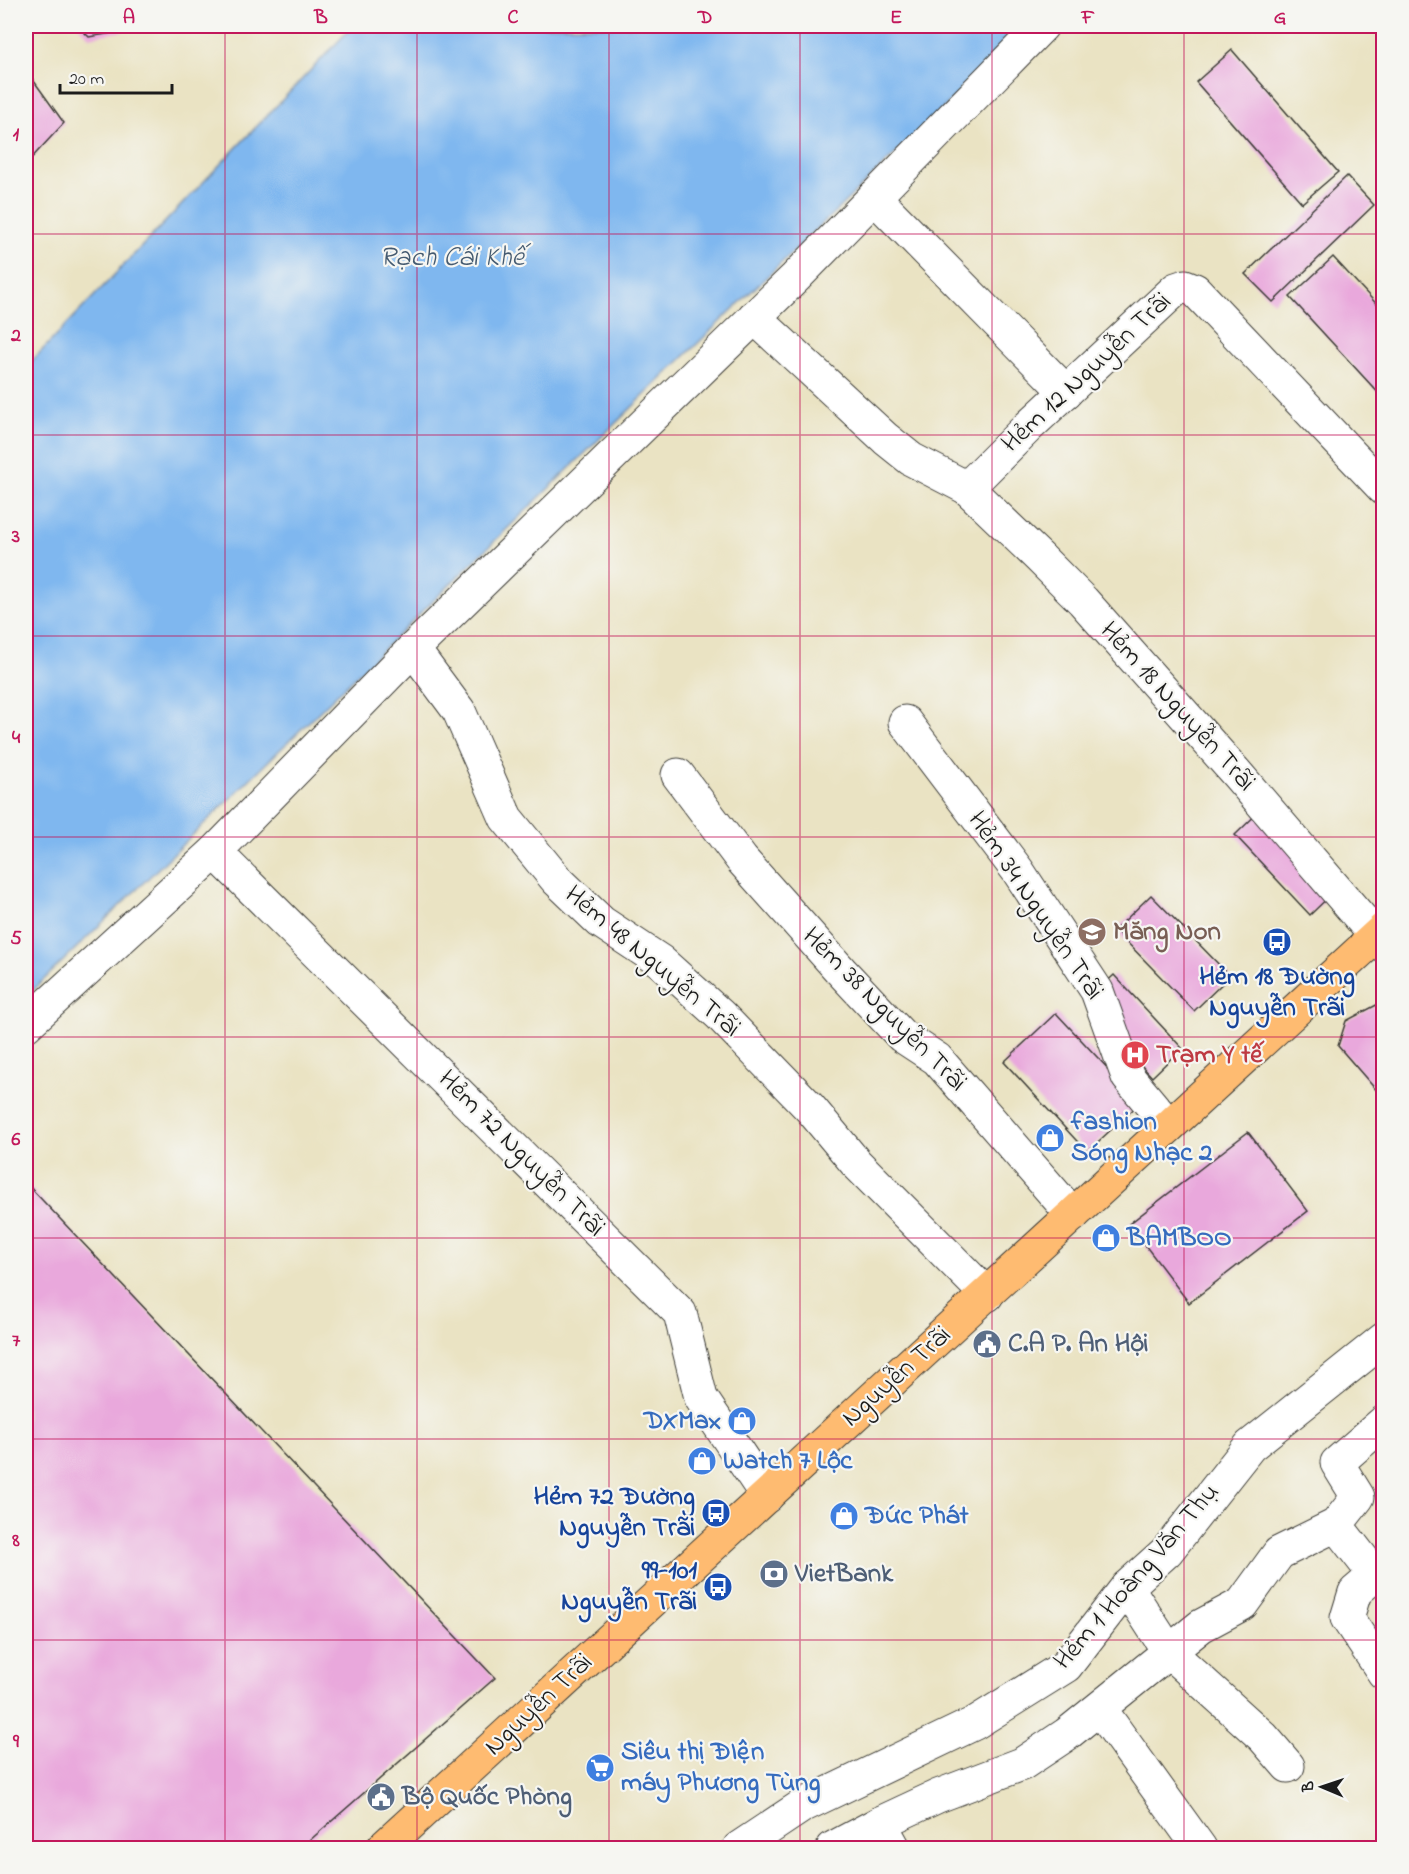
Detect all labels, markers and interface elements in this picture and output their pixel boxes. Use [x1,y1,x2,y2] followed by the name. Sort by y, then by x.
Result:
[123,4,135,33] text: A
[313,4,328,33] text: B
[508,4,519,33] text: C
[697,4,712,33] text: D
[890,4,902,33] text: E
[1081,4,1095,33] text: F
[1274,4,1287,33] text: G
[60,57,172,95] scale bar
[69,67,104,93] text: 20 m
[13,121,20,150] text: 1
[380,238,532,279] water label: Rạch Cái Khế
[993,284,1181,462] street label: Hẻm 12 Nguyễn Trãi
[10,322,21,351] text: 2
[11,523,20,552] text: 3
[1090,613,1264,801] street label: Hẻm 18 Nguyễn Trãi
[12,724,21,753] text: 4
[957,804,1113,1008] street label: Hẻm 34 Nguyễn Trãi
[555,876,749,1048] street label: Hẻm 48 Nguyễn Trãi
[1113,913,1221,953] place label: Măng Non
[1076,916,1108,948] school or university icon: Măng Non
[793,919,975,1101] street label: Hẻm 38 Nguyễn Trãi
[10,925,22,954] text: 5
[1261,926,1293,958] bus stop icon: Hẻm 18 Đường Nguyễn Trãi
[1199,958,1355,1029] place label: Hẻm 18 Đường Nguyễn Trãi
[1156,1036,1265,1075] place label: Trạm Y tế
[1119,1039,1151,1071] hospital icon: Trạm Y tế
[428,1061,614,1247] street label: Hẻm 72 Nguyễn Trãi
[1070,1103,1213,1174] place label: fashion Sóng Nhạc 2
[1034,1122,1066,1154] shop icon: fashion Sóng Nhạc 2
[12,1126,21,1155] text: 6
[1125,1219,1232,1258] place label: BAMBOO
[1090,1222,1122,1254] shop icon: BAMBOO
[833,1317,961,1437] street label: Nguyễn Trãi
[1008,1325,1149,1364] place label: C.A P. An Hội
[12,1327,21,1356] text: 7
[971,1328,1003,1360] public building icon: C.A P. An Hội
[642,1402,721,1441] place label: DXMax
[726,1405,758,1437] shop icon: DXMax
[723,1442,853,1481] place label: Watch 7 Lộc
[686,1445,718,1477] shop icon: Watch 7 Lộc
[1045,1475,1229,1679] street label: Hẻm 1 Hoàng Văn Thụ
[534,1478,695,1549] place label: Hẻm 72 Đường Nguyễn Trãi
[700,1497,732,1529] bus stop icon: Hẻm 72 Đường Nguyễn Trãi
[863,1497,969,1536] place label: Đức Phát
[828,1500,860,1532] shop icon: Đức Phát
[11,1527,20,1556] text: 8
[561,1552,697,1623] place label: 99-101 Nguyễn Trãi
[794,1555,894,1594] place label: VietBank
[758,1558,790,1590] bank icon: VietBank
[702,1571,734,1603] bus stop icon: 99-101 Nguyễn Trãi
[476,1644,602,1766] street label: Nguyễn Trãi
[12,1728,20,1757] text: 9
[621,1733,821,1804] place label: Siêu thị ĐIện máy Phương Tùng
[584,1752,616,1784] supermarket icon: Siêu thị ĐIện máy Phương Tùng
[1292,1757,1352,1817] north arrow
[400,1778,572,1818] place label: Bộ Quốc Phòng
[365,1781,397,1813] public building icon: Bộ Quốc Phòng
[1297,1781,1321,1793] text: B

